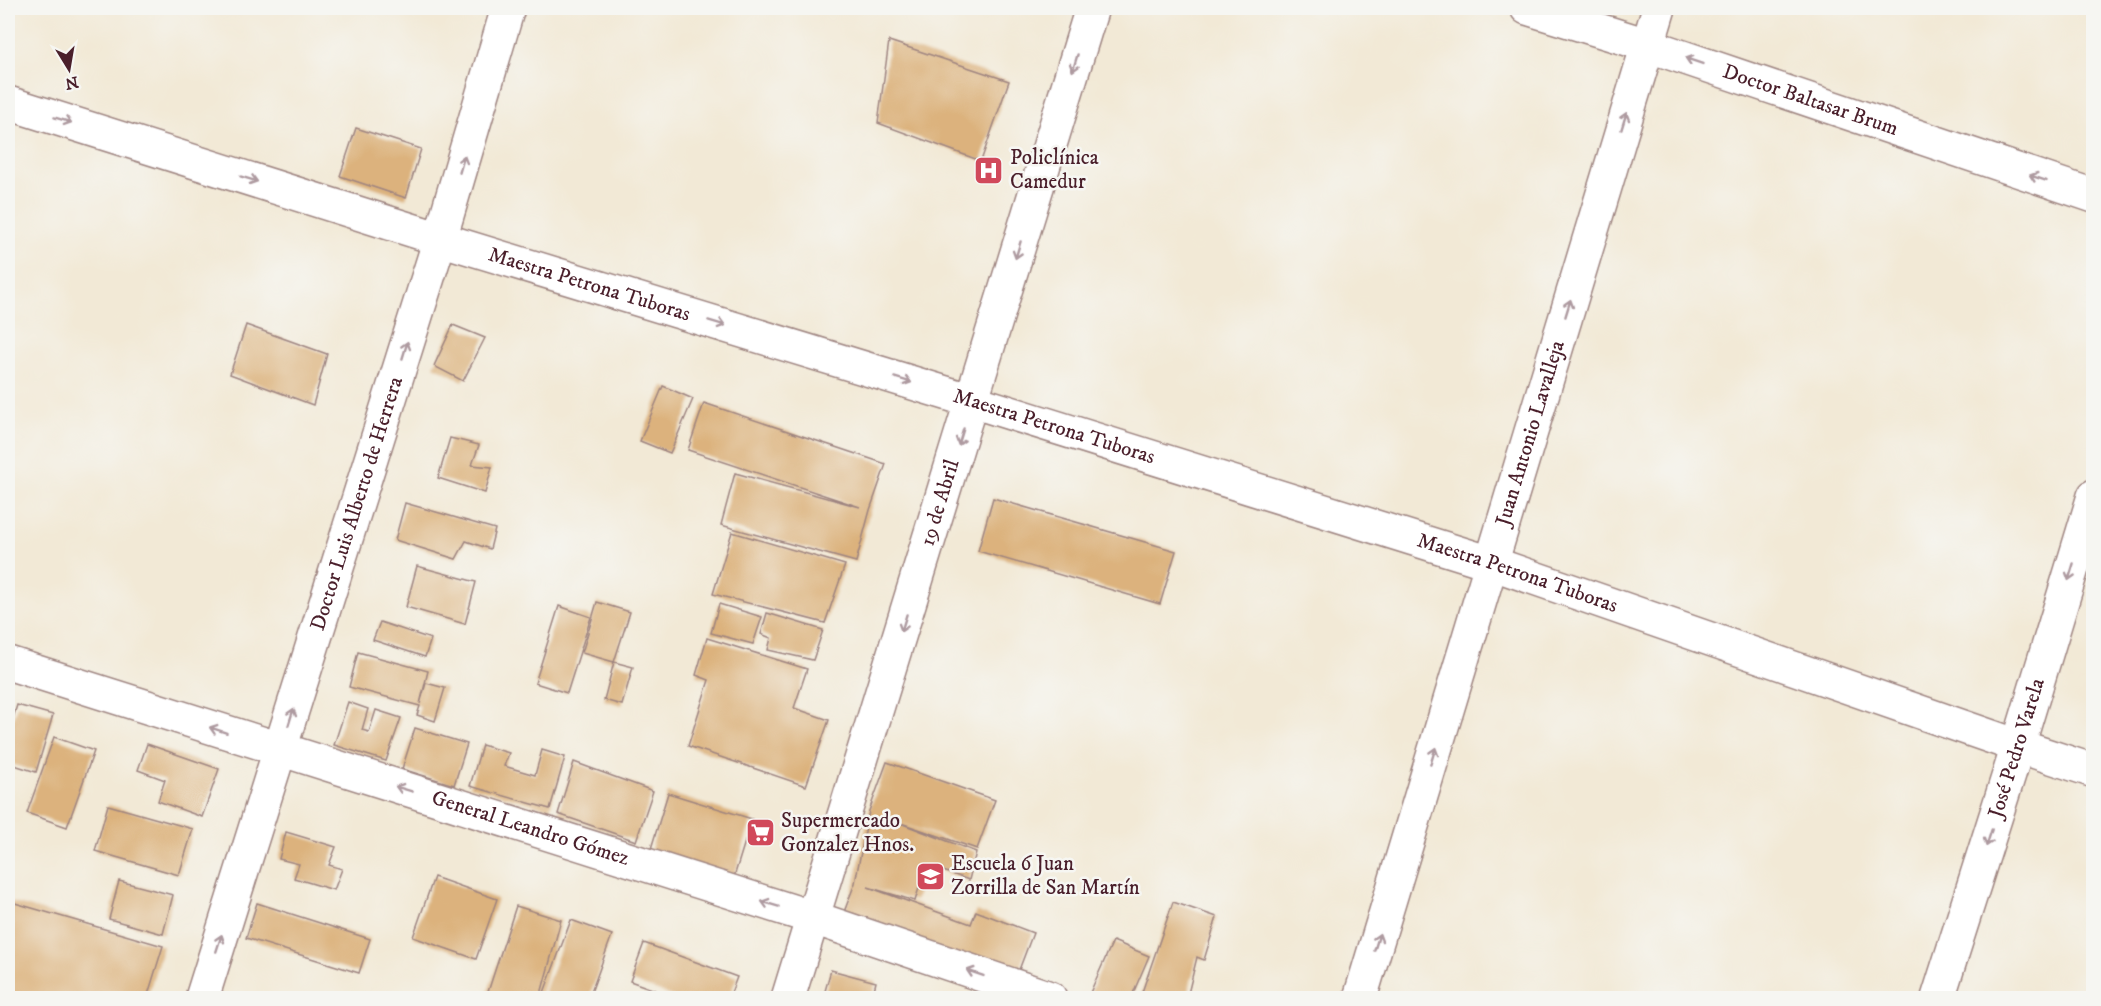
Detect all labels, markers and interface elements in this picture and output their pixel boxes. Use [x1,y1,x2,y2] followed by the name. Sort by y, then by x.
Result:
[39,39,99,99] north arrow
[1068,54,1079,73] one-way arrow
[1685,55,1704,66] one-way arrow
[1719,59,1902,142] street label: Doctor Baltasar Brum
[63,72,80,94] text: N
[1619,112,1630,131] one-way arrow
[53,115,72,126] one-way arrow
[1010,145,1099,195] place label: Policlínica Camedur
[973,154,1005,186] hospital icon: Policlínica Camedur
[457,155,468,174] one-way arrow
[2029,171,2048,182] one-way arrow
[239,174,258,185] one-way arrow
[1012,240,1023,259] one-way arrow
[485,241,694,327] street label: Maestra Petrona Tuboras
[1563,299,1574,318] one-way arrow
[707,318,726,329] one-way arrow
[1490,337,1571,531] street label: Juan Antonio Lavalleja
[400,341,411,360] one-way arrow
[305,373,409,634] street label: Doctor Luis Alberto de Herrera
[893,375,912,386] one-way arrow
[950,383,1158,470] street label: Maestra Petrona Tuboras
[955,427,966,446] one-way arrow
[915,456,966,549] street label: 19 de Abril
[1414,528,1621,619] street label: Maestra Petrona Tuboras
[2065,562,2076,581] one-way arrow
[898,613,909,632] one-way arrow
[1982,675,2051,823] street label: José Pedro Varela
[286,708,297,727] one-way arrow
[209,724,228,735] one-way arrow
[1428,747,1439,766] one-way arrow
[395,783,414,794] one-way arrow
[428,785,632,872] street label: General Leandro Gómez
[781,808,914,858] place label: Supermercado Gonzalez Hnos.
[744,817,776,849] supermarket icon: Supermercado Gonzalez Hnos.
[1983,828,1994,847] one-way arrow
[951,851,1140,901] place label: Escuela 6 Juan Zorrilla de San Martín
[914,860,946,892] school or university icon: Escuela 6 Juan Zorrilla de San Martín
[761,898,780,909] one-way arrow
[1372,933,1383,952] one-way arrow
[215,934,226,953] one-way arrow
[966,967,985,978] one-way arrow

